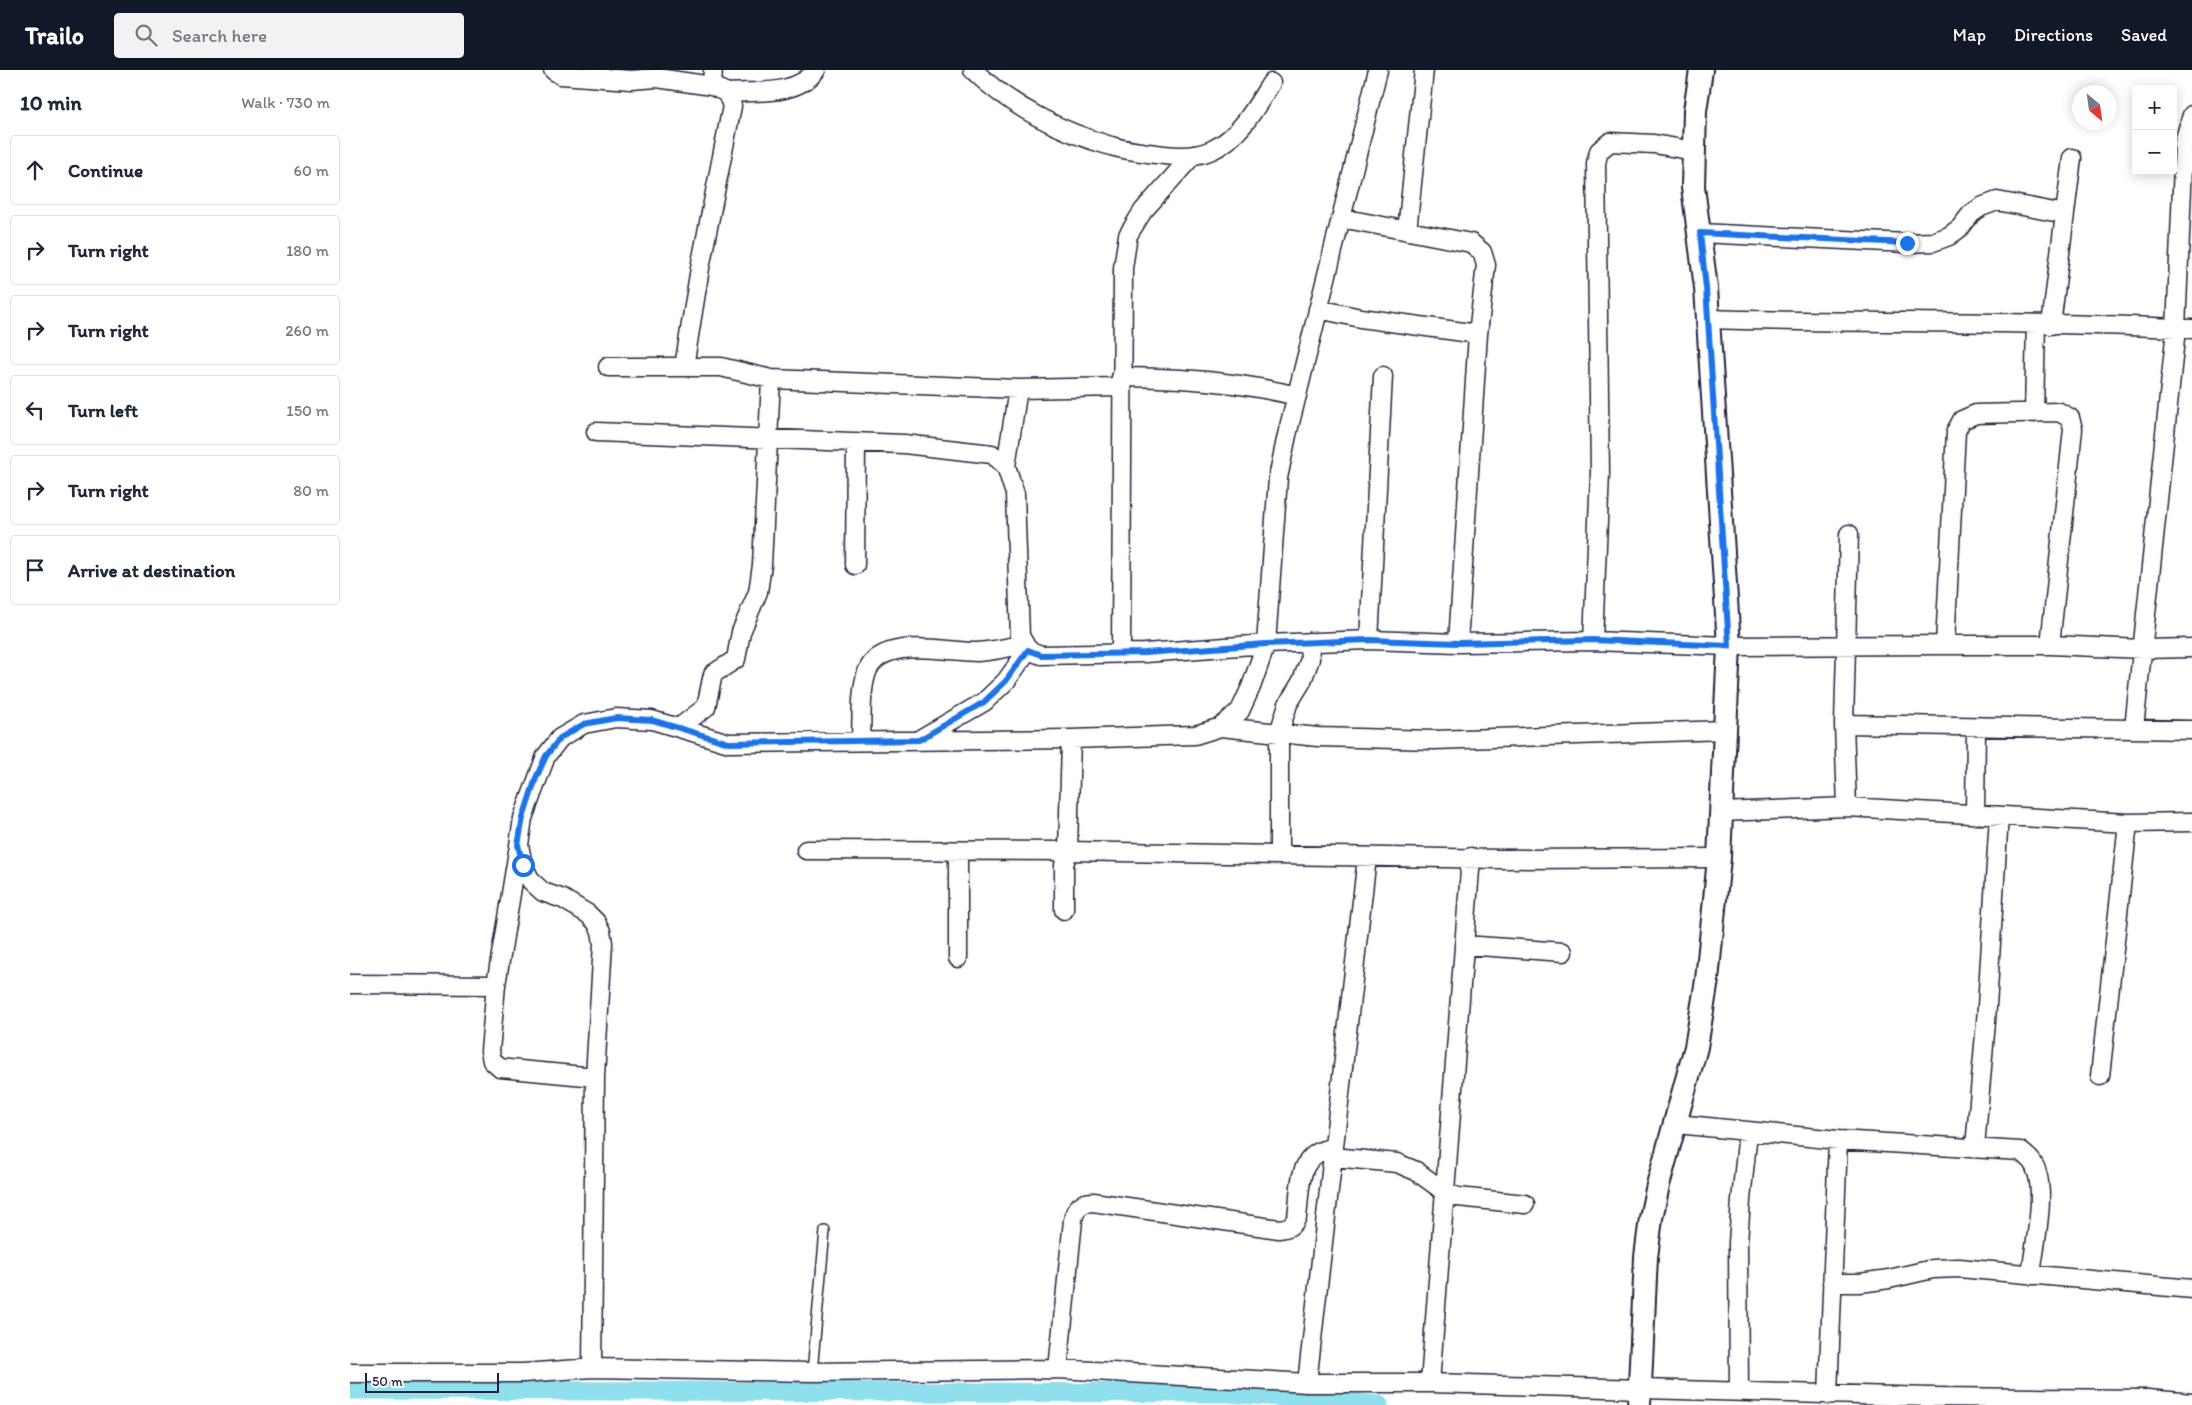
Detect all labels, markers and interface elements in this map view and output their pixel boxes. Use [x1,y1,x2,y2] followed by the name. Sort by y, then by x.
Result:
[114,13,464,58] search box
[25,21,84,50] text: Trailo
[132,21,160,49] icon: search
[172,24,267,47] text: Search here
[1953,24,1986,46] text: Map
[2014,24,2093,46] text: Directions
[2121,24,2167,46] text: Saved
[2072,85,2117,130] north arrow
[2132,85,2177,175] map controls
[2132,85,2177,130] button: +
[20,90,82,115] text: 10 min
[241,93,330,112] text: Walk · 730 m
[2132,130,2177,175] button: −
[21,156,49,184] icon: ahead
[68,159,143,182] text: Continue
[294,161,329,180] text: 60 m
[1896,232,1919,255] route end
[21,236,49,264] icon: right
[68,239,149,262] text: Turn right
[286,241,329,260] text: 180 m
[21,316,49,344] icon: right
[68,319,149,342] text: Turn right
[285,321,329,340] text: 260 m
[21,396,49,424] icon: left
[68,399,138,422] text: Turn left
[286,401,329,420] text: 150 m
[21,476,49,504] icon: right
[68,479,149,502] text: Turn right
[293,481,329,500] text: 80 m
[21,556,49,584] icon: arrive
[68,559,235,582] text: Arrive at destination
[512,854,535,877] route start
[365,1370,499,1393] scale bar
[372,1373,403,1390] text: 50 m

